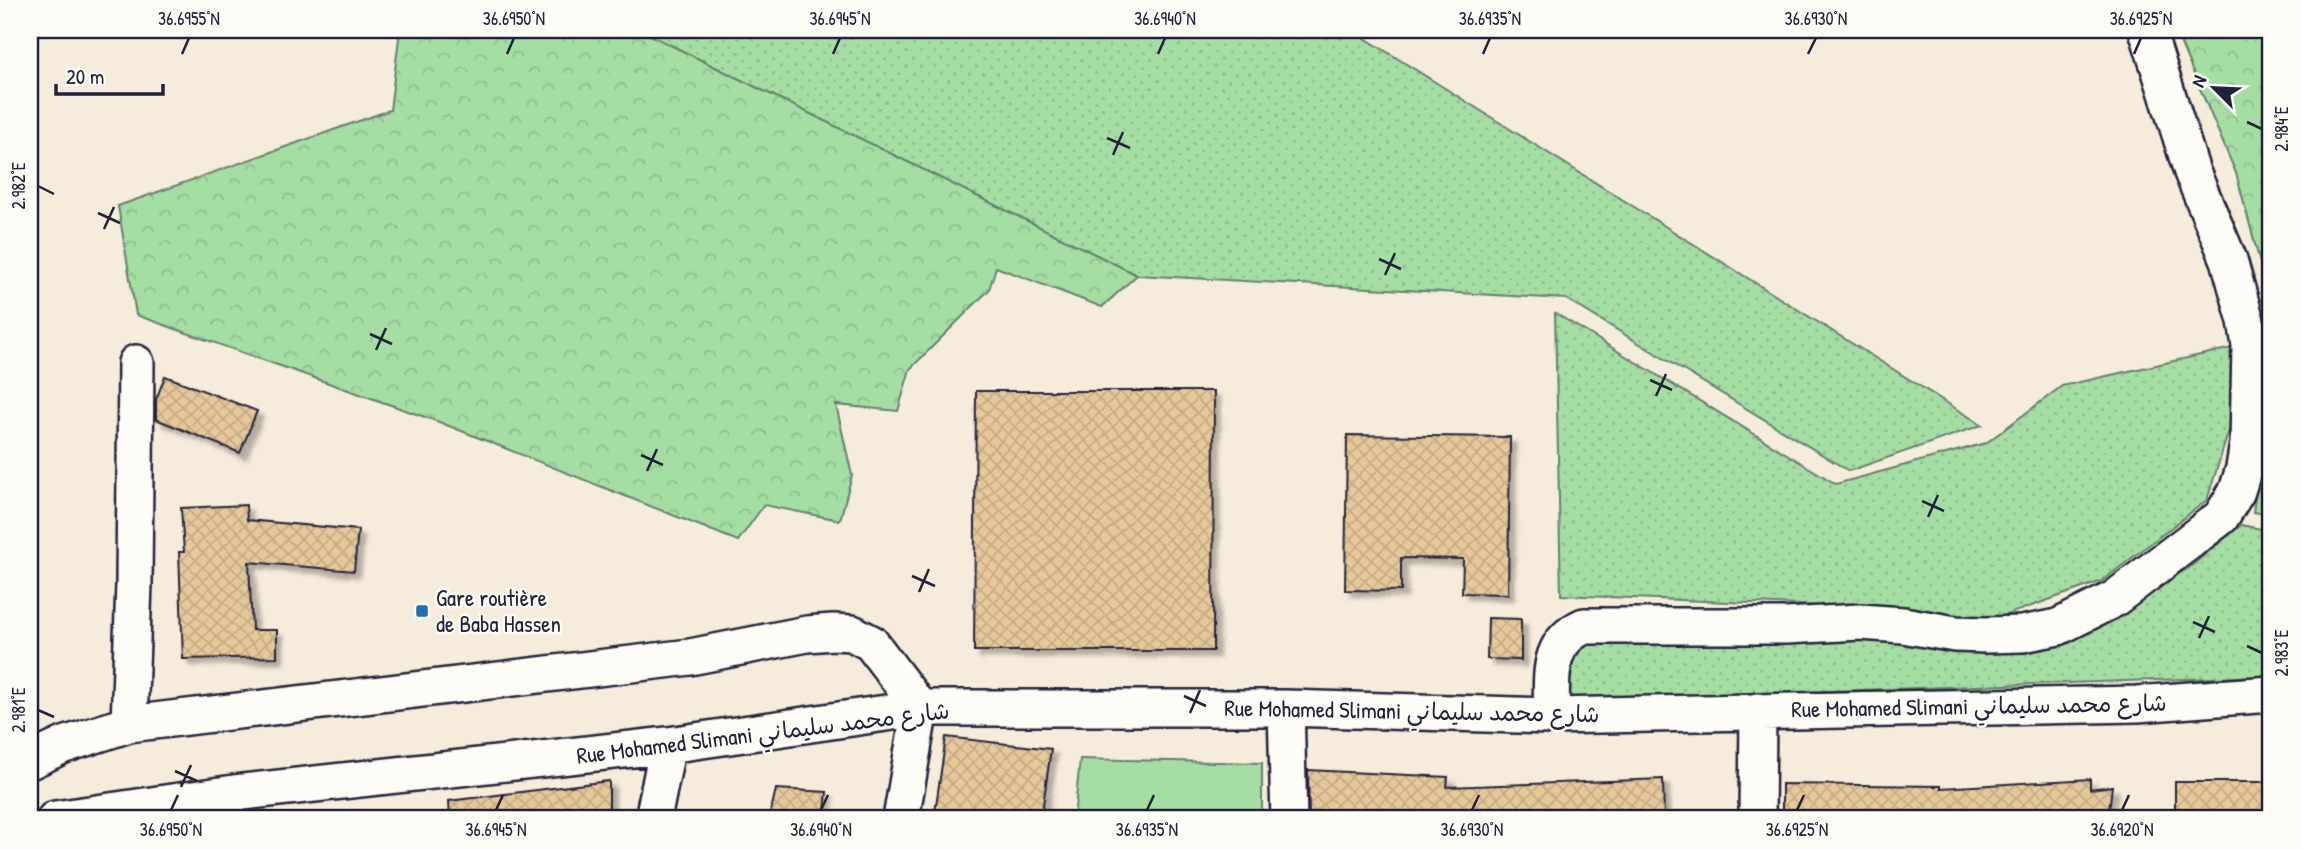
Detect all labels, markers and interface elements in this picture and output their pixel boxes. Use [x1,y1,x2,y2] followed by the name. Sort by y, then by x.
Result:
[158,6,220,31] text: 36.6955°N
[483,6,545,31] text: 36.6950°N
[809,6,871,31] text: 36.6945°N
[1134,6,1196,31] text: 36.6940°N
[1459,6,1521,31] text: 36.6935°N
[1785,6,1847,31] text: 36.6930°N
[2110,6,2172,31] text: 36.6925°N
[56,52,163,96] scale bar
[2178,52,2248,122] north arrow
[66,62,104,91] text: 20 m
[2185,71,2212,91] text: N
[2269,106,2294,152] text: 2.984°E
[6,162,31,210] text: 2.982°E
[436,582,561,639] place label: Gare routière de Baba Hassen
[414,603,430,619] marker: Gare routière de Baba Hassen
[2269,630,2294,676] text: 2.983°E
[6,687,31,733] text: 2.981°E
[1791,687,2167,730] street label: Rue Mohamed Slimani شارع محمد سليماني
[1224,692,1600,735] street label: Rue Mohamed Slimani شارع محمد سليماني
[575,694,952,777] street label: Rue Mohamed Slimani شارع محمد سليماني
[140,817,202,842] text: 36.6950°N
[465,817,527,842] text: 36.6945°N
[790,817,852,842] text: 36.6940°N
[1116,817,1178,842] text: 36.6935°N
[1441,817,1503,842] text: 36.6930°N
[1766,817,1828,842] text: 36.6925°N
[2090,817,2154,842] text: 36.6920°N

